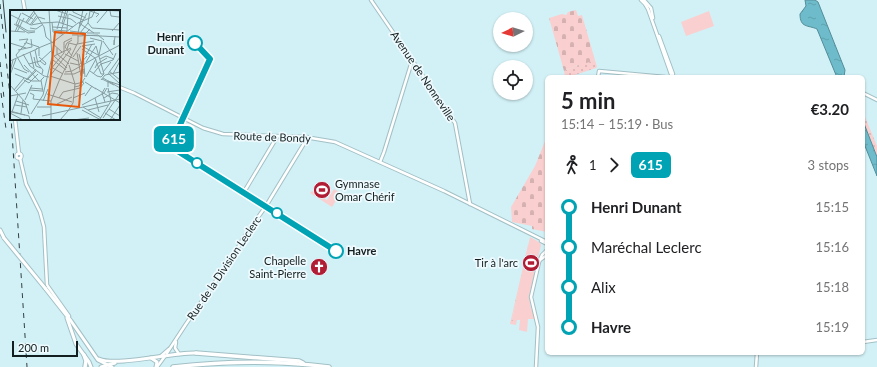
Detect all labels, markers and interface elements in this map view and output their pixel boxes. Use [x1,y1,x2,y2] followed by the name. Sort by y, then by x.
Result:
[10,10,120,120] inset map
[493,12,533,52] north arrow
[493,12,533,100] map controls
[388,28,458,123] street label: Avenue de Nonneville
[148,30,185,56] place label: Henri Dunant
[187,35,203,51] marker: Henri Dunant
[493,60,533,100] button: locate
[561,87,616,114] text: 5 min
[811,100,849,118] text: €3.20
[561,116,673,132] text: 15:14 – 15:19 · Bus
[151,126,197,152] line badge: 615
[233,129,311,144] street label: Route de Bondy
[162,130,186,147] text: 615
[561,154,583,176] icon: walk
[603,154,625,176] icon: forward
[639,156,663,173] text: 615
[191,157,203,169] unlabelled marker
[589,157,597,173] text: 1
[808,157,849,173] text: 3 stops
[335,177,395,203] place label: Gymnase Omar Chérif
[312,180,332,200] sports icon: Gymnase Omar Chérif
[591,198,682,216] text: Henri Dunant
[816,199,849,215] text: 15:15
[271,207,283,219] unlabelled marker
[184,213,263,322] street label: Rue de la Division Leclerc
[591,238,702,256] text: Maréchal Leclerc
[816,239,849,255] text: 15:16
[328,243,344,259] marker: Havre
[347,244,377,257] place label: Havre
[521,253,541,273] sports icon: Tir à l'arc
[249,254,306,280] place label: Chapelle Saint-Pierre
[475,256,518,269] place label: Tir à l'arc
[309,257,329,277] church icon: Chapelle Saint-Pierre
[591,278,616,296] text: Alix
[816,279,849,295] text: 15:18
[591,318,631,336] text: Havre
[816,319,849,335] text: 15:19
[12,339,78,358] scale bar
[18,341,49,354] text: 200 m

